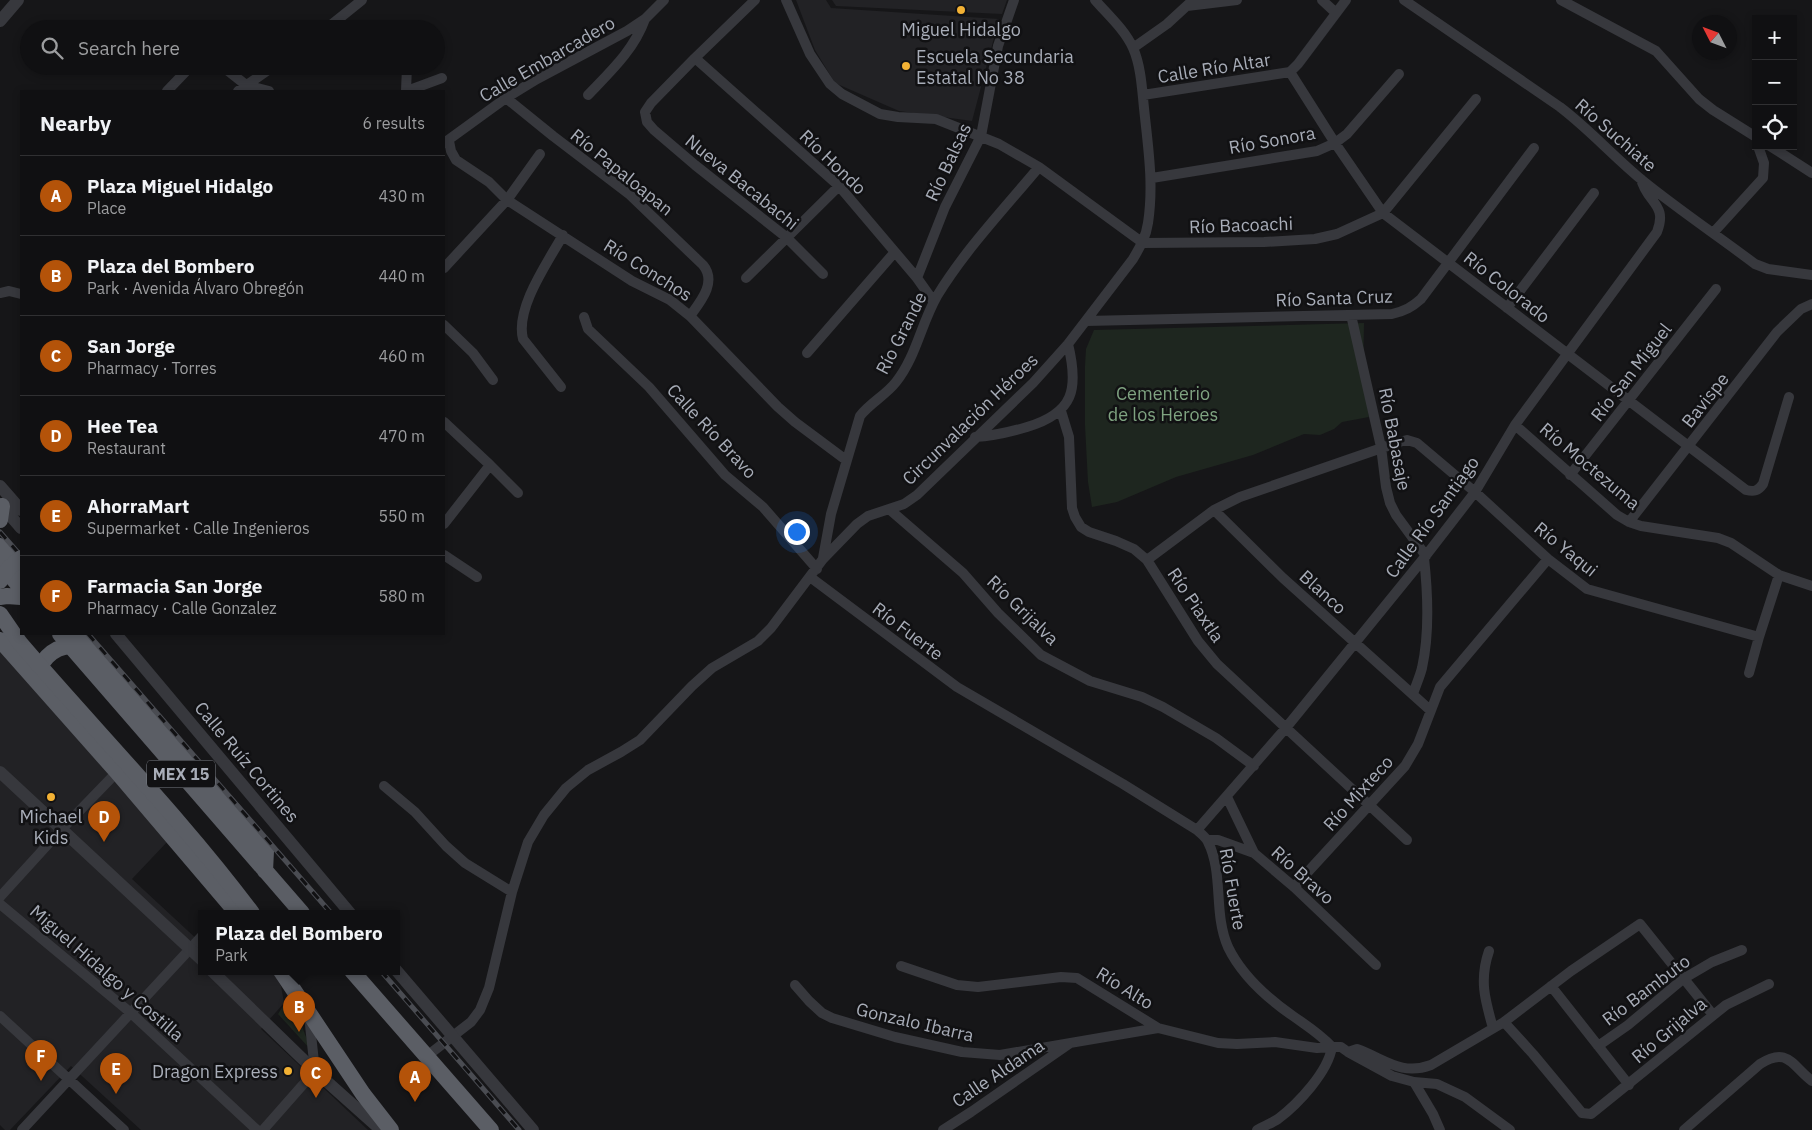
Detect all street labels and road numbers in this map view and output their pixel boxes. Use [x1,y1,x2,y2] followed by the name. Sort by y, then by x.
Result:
[475,11,619,107] street label: Calle Embarcadero
[1156,48,1272,88] street label: Calle Río Altar
[1571,93,1662,177] street label: Río Suchiate
[920,119,976,205] street label: Río Balsas
[1227,121,1317,159] street label: Río Sonora
[566,124,678,220] street label: Río Papaloapan
[795,125,871,199] street label: Río Hondo
[681,129,803,235] street label: Nueva Bacabachi
[1189,212,1293,238] street label: Río Bacoachi
[600,234,696,306] street label: Río Conchos
[1459,246,1555,328] street label: Río Colorado
[1275,284,1393,312] street label: Río Santa Cruz
[870,288,932,378] street label: Río Grande
[1585,318,1677,426] street label: Río San Miguel
[897,348,1043,490] street label: Circunvalación Héroes
[1676,368,1734,432] street label: Bavispe
[662,379,762,483] street label: Calle Río Bravo
[1374,386,1416,493] street label: Río Babasaje
[1535,417,1645,515] street label: Río Moctezuma
[1380,452,1484,582] street label: Calle Río Santiago
[1530,516,1602,582] street label: Río Yaqui
[1163,563,1230,647] street label: Río Piaxtla
[1295,565,1351,619] street label: Blanco
[982,570,1064,650] street label: Río Grijalva
[868,597,948,665] street label: Río Fuerte
[190,697,304,827] street label: Calle Ruíz Cortines
[1318,750,1398,836] street label: Río Mixteco
[147,761,215,788] road number: MEX 15
[1267,841,1339,909] street label: Río Bravo
[1214,846,1252,932] street label: Río Fuerte
[25,900,189,1047] street label: Miguel Hidalgo y Costilla
[1597,949,1695,1031] street label: Río Bambuto
[1092,962,1158,1014] street label: Río Alto
[1627,992,1712,1068] street label: Río Grijalva
[854,997,976,1047] street label: Gonzalo Ibarra
[947,1033,1049,1112] street label: Calle Aldama

